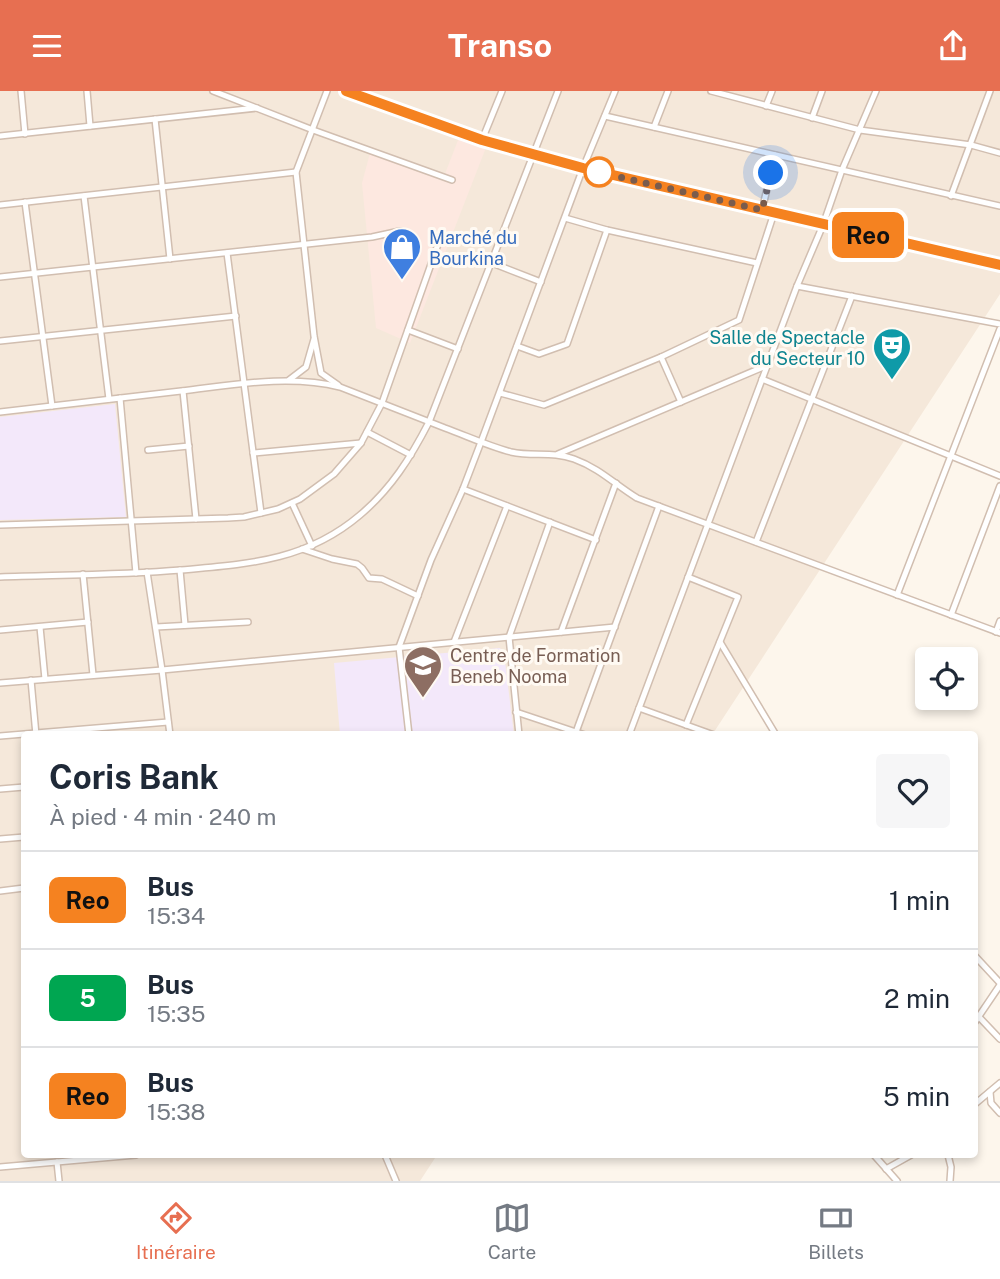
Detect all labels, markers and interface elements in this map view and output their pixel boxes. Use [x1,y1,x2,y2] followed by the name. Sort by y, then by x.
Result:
[28,27,66,65] icon: menu
[448,27,552,64] text: Transo
[934,27,972,65] icon: share
[753,155,788,190] your location
[584,157,614,187] unlabelled marker
[828,212,908,258] line badge: Reo
[846,221,890,249] text: Reo
[381,226,423,281] shop icon: Marché du Bourkina
[429,227,517,269] place label: Marché du Bourkina
[871,326,913,381] theatre icon: Salle de Spectacle du Secteur 10
[709,327,865,369] place label: Salle de Spectacle du Secteur 10
[402,644,444,699] school or university icon: Centre de Formation Beneb Nooma
[450,645,621,687] place label: Centre de Formation Beneb Nooma
[915,647,978,710] map controls
[915,647,978,710] button: locate
[876,754,950,828] button: heart
[49,758,219,796] text: Coris Bank
[49,803,276,830] text: À pied · 4 min · 240 m
[147,871,194,902] text: Bus
[889,885,950,916] text: 1 min
[66,886,109,914] text: Reo
[147,902,205,929] text: 15:34
[147,969,194,1000] text: Bus
[884,983,950,1014] text: 2 min
[79,984,96,1012] text: 5
[147,1000,206,1027] text: 15:35
[147,1067,194,1098] text: Bus
[883,1081,950,1112] text: 5 min
[66,1082,109,1110] text: Reo
[147,1098,206,1125] text: 15:38
[136,1199,216,1263] tab: Itinéraire
[488,1199,536,1263] tab: Carte
[808,1199,864,1263] tab: Billets

